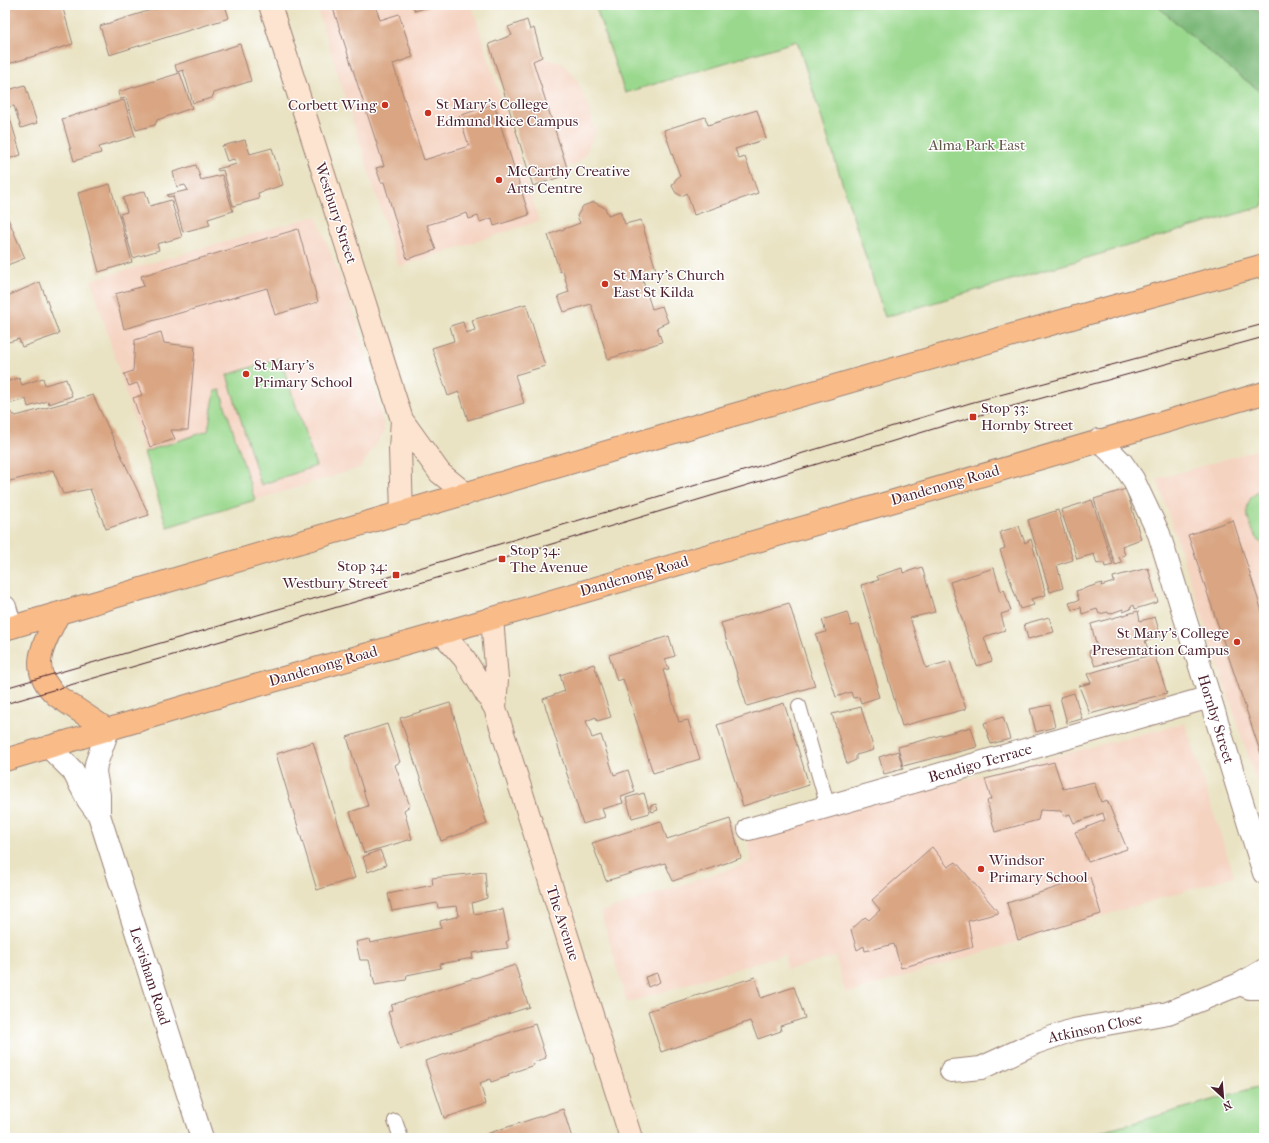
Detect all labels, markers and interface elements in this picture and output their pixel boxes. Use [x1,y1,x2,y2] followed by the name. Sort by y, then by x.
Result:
[436,95,579,130] place label: St Mary's College Edmund Rice Campus
[288,96,378,114] place label: Corbett Wing
[380,100,390,110] marker: Corbett Wing
[423,108,433,118] marker: St Mary's College Edmund Rice Campus
[928,136,1026,154] park label: Alma Park East
[311,159,361,267] street label: Westbury Street
[506,162,631,197] place label: McCarthy Creative Arts Centre
[494,175,504,185] marker: McCarthy Creative Arts Centre
[613,266,725,301] place label: St Mary's Church East St Kilda
[600,279,610,289] marker: St Mary's Church East St Kilda
[254,356,353,391] place label: St Mary's Primary School
[241,369,251,379] marker: St Mary's Primary School
[981,399,1074,434] place label: Stop 33: Hornby Street
[968,412,978,422] marker: Stop 33: Hornby Street
[889,461,1002,509] street label: Dandenong Road
[510,541,588,576] place label: Stop 34: The Avenue
[578,552,691,600] street label: Dandenong Road
[497,554,507,564] marker: Stop 34: The Avenue
[282,557,389,592] place label: Stop 34: Westbury Street
[391,570,401,580] marker: Stop 34: Westbury Street
[1092,624,1230,659] place label: St Mary's College Presentation Campus
[1232,637,1242,647] marker: St Mary's College Presentation Campus
[267,642,380,690] street label: Dandenong Road
[1194,672,1238,766] street label: Hornby Street
[926,739,1035,786] street label: Bendigo Terrace
[988,851,1088,886] place label: Windsor Primary School
[976,864,986,874] marker: Windsor Primary School
[542,883,584,963] street label: The Avenue
[126,925,175,1028] street label: Lewisham Road
[1045,1009,1144,1047] street label: Atkinson Close
[1203,1077,1243,1117] north arrow
[1220,1098,1234,1113] text: N

